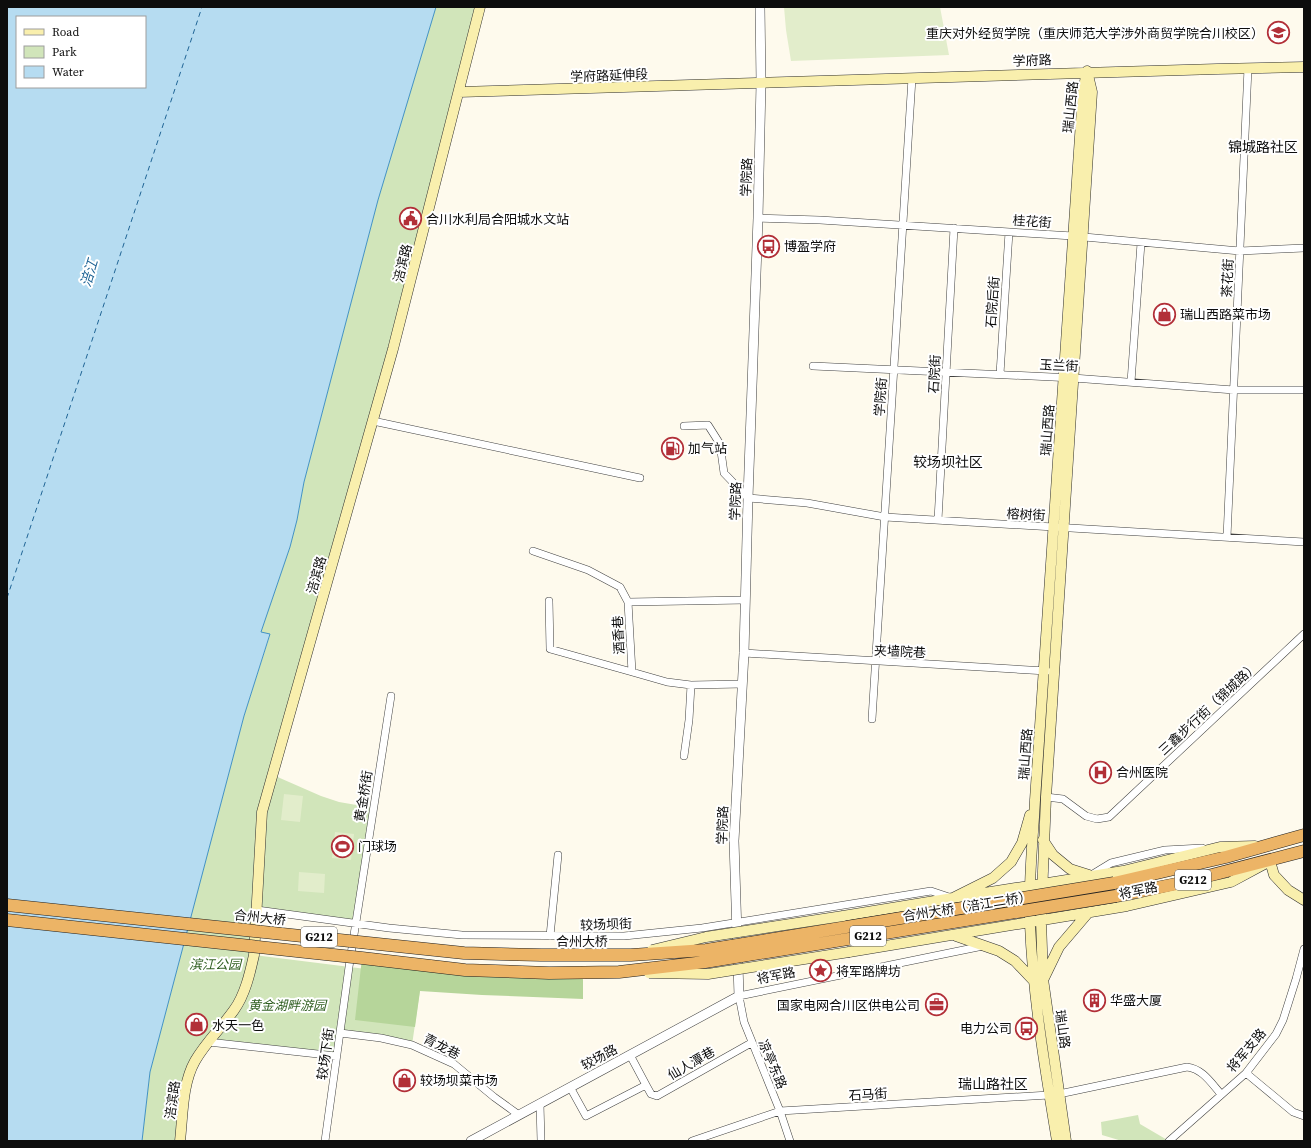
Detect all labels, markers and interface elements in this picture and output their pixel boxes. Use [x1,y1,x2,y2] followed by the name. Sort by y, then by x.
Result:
[16,16,146,88] legend
[1266,20,1292,46] school or university icon: 重庆对外经贸学院（重庆师范大学涉外商贸学院合川校区）
[52,24,79,40] text: Road
[926,25,1264,42] place label: 重庆对外经贸学院（重庆师范大学涉外商贸学院合川校区）
[52,44,77,60] text: Park
[1012,51,1052,70] street label: 学府路
[52,64,84,80] text: Water
[570,66,648,85] street label: 学府路延伸段
[1059,80,1082,134] street label: 瑞山西路
[1228,137,1298,157] district label: 锦城路社区
[737,157,756,197] street label: 学院路
[397,206,423,232] public building icon: 合川水利局合阳城水文站
[426,211,569,228] place label: 合川水利局合阳城水文站
[1012,212,1052,231] street label: 桂花街
[755,233,781,259] bus stop icon: 博盈学府
[784,238,836,255] place label: 博盈学府
[390,242,415,284] street label: 涪滨路
[75,255,103,289] water label: 涪江
[1218,258,1237,298] street label: 茶花街
[982,275,1003,329] street label: 石院后街
[1151,301,1177,327] shop icon: 瑞山西路菜市场
[1180,306,1271,323] place label: 瑞山西路菜市场
[925,354,944,394] street label: 石院街
[1039,356,1079,375] street label: 玉兰街
[871,377,890,417] street label: 学院街
[1037,403,1058,457] street label: 瑞山西路
[659,435,685,461] fuel station icon: 加气站
[688,440,727,457] place label: 加气站
[913,452,983,472] district label: 较场坝社区
[726,481,745,521] street label: 学院路
[1006,505,1046,524] street label: 榕树街
[303,554,330,596] street label: 涪滨路
[609,615,628,655] street label: 酒香巷
[874,642,926,661] street label: 夹墙院巷
[1155,658,1262,759] street label: 三鑫步行街（锦城路）
[1015,727,1036,781] street label: 瑞山西路
[1087,759,1113,785] hospital icon: 合州医院
[1116,764,1168,781] place label: 合州医院
[351,769,376,823] street label: 黄金桥街
[713,805,732,845] street label: 学院路
[330,833,356,859] sports icon: 门球场
[358,838,397,855] place label: 门球场
[1175,870,1211,890] road number: G212
[1117,878,1159,903] street label: 将军路
[902,888,1033,925] street label: 合州大桥（涪江二桥）
[233,906,287,929] street label: 合州大桥
[580,915,632,934] street label: 较场坝街
[850,926,886,946] road number: G212
[301,927,337,947] road number: G212
[556,933,608,950] street label: 合州大桥
[189,956,243,973] park label: 滨江公园
[807,958,833,984] place icon: 将军路牌坊
[755,963,797,988] street label: 将军路
[836,963,901,980] place label: 将军路牌坊
[1081,987,1107,1013] building icon: 华盛大厦
[923,992,949,1018] office icon: 国家电网合川区供电公司
[1110,992,1162,1009] place label: 华盛大厦
[248,997,328,1014] park label: 黄金湖畔游园
[777,997,920,1014] place label: 国家电网合川区供电公司
[1051,1009,1074,1050] street label: 瑞山路
[184,1012,210,1038] shop icon: 水天一色
[1014,1015,1040,1041] bus stop icon: 电力公司
[212,1017,264,1034] place label: 水天一色
[960,1020,1012,1037] place label: 电力公司
[1223,1025,1270,1076] street label: 将军支路
[313,1027,338,1081] street label: 较场下街
[421,1030,463,1063] street label: 青龙巷
[755,1037,791,1091] street label: 凉亭东路
[578,1041,620,1074] street label: 较场路
[664,1043,718,1084] street label: 仙人潭巷
[391,1067,417,1093] shop icon: 较场坝菜市场
[420,1072,498,1089] place label: 较场坝菜市场
[958,1074,1028,1094] district label: 瑞山路社区
[161,1080,184,1121] street label: 涪滨路
[848,1085,888,1104] street label: 石马街

